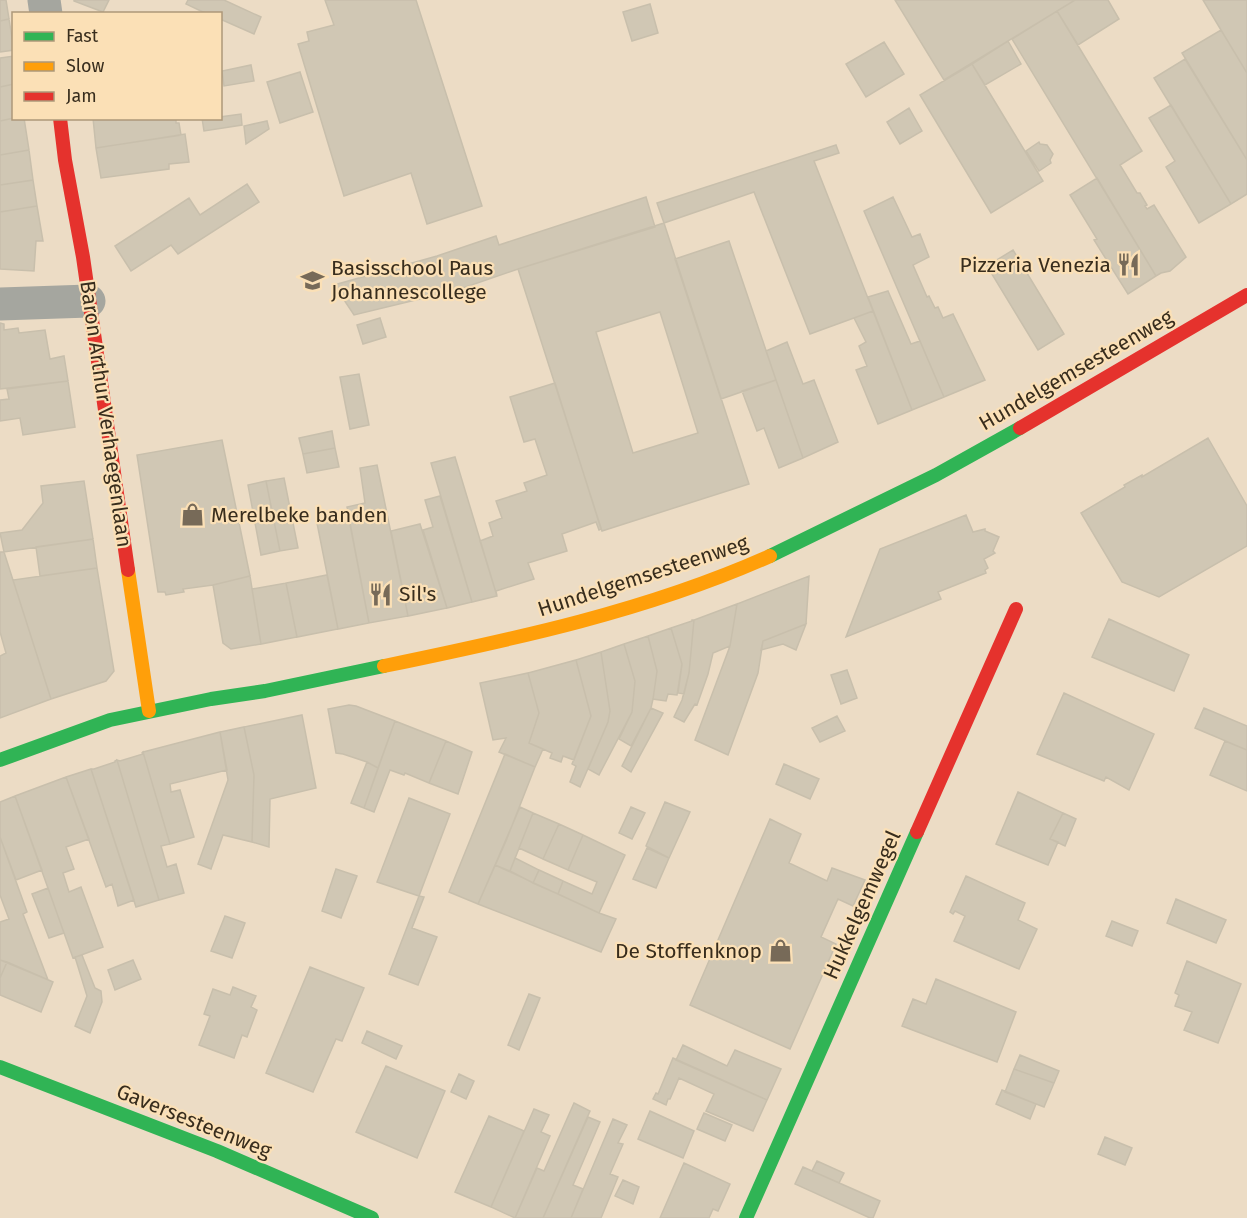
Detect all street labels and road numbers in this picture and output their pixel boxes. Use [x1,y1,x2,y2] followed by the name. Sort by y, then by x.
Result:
[74,279,138,549] street label: Baron Arthur Verhaegenlaan
[974,304,1178,436] street label: Hundelgemsesteenweg
[534,530,752,622] street label: Hundelgemsesteenweg
[818,827,906,983] street label: Hukkelgemwegel
[113,1078,275,1164] street label: Gaversesteenweg

